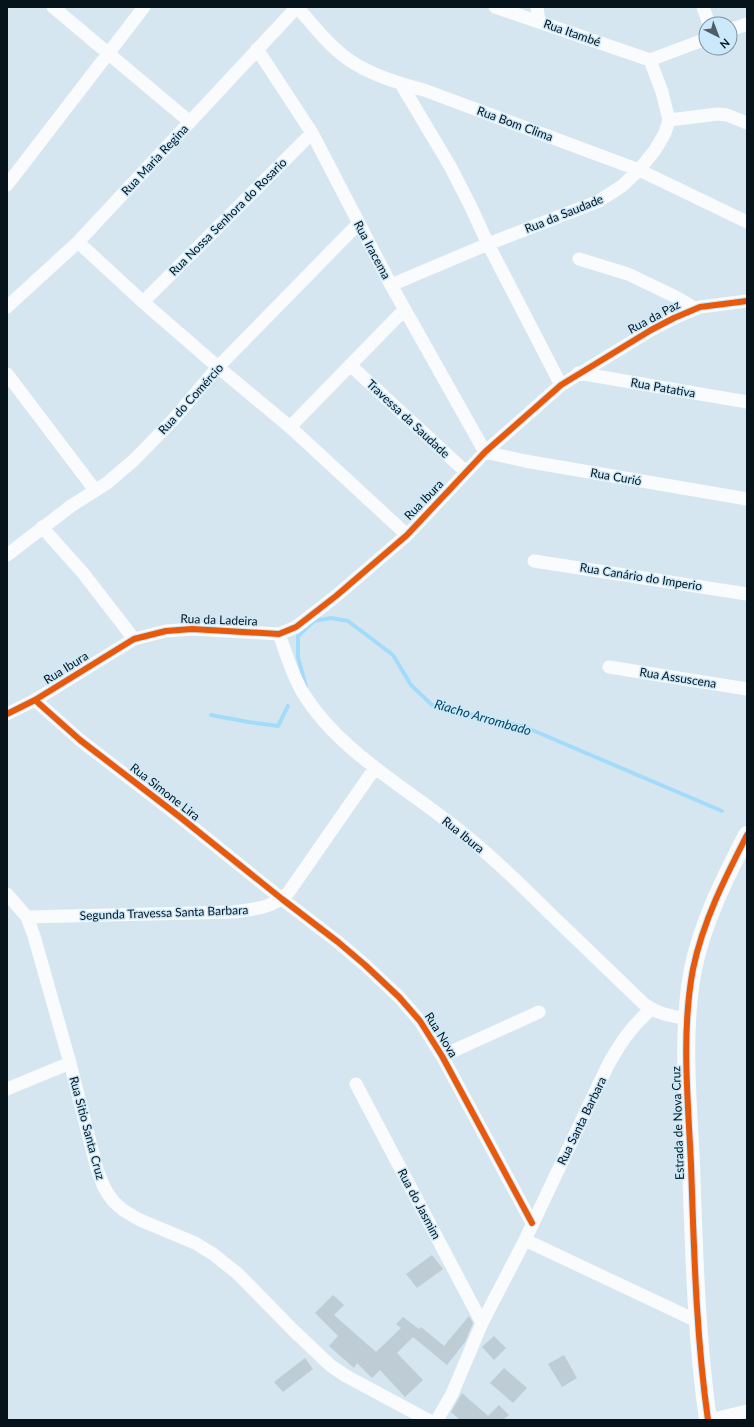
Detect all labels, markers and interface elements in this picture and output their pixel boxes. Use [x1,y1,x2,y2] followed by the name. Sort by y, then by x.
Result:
[542,16,603,49] street label: Rua Itambé
[698,16,738,56] north arrow
[718,36,733,51] text: N
[475,103,555,144] street label: Rua Bom Clima
[118,121,191,198] street label: Rua Maria Regina
[166,155,290,279] street label: Rua Nossa Senhora do Rosario
[522,191,605,236] street label: Rua da Saudade
[351,218,394,282] street label: Rua Iracema
[625,296,683,337] street label: Rua da Paz
[155,360,226,437] street label: Rua do Comércio
[630,374,697,401] street label: Rua Patativa
[364,376,453,461] street label: Travessa da Saudade
[589,465,643,488] street label: Rua Curió
[401,476,446,523] street label: Rua Ibura
[579,559,703,594] street label: Rua Canário do Imperio
[180,611,258,628] street label: Rua da Ladeira
[41,648,91,687] street label: Rua Ibura
[639,664,718,691] street label: Rua Assuscena
[433,695,534,739] water label: Riacho Arrombado
[127,760,203,824] street label: Rua Simone Lira
[439,813,487,856] street label: Rua Ibura
[79,902,249,923] street label: Segunda Travessa Santa Barbara
[422,1009,461,1060] street label: Rua Nova
[668,1065,687,1180] street label: Estrada de Nova Cruz
[554,1074,609,1167] street label: Rua Santa Barbara
[66,1075,109,1182] street label: Rua Sitio Santa Cruz
[395,1166,444,1242] street label: Rua do Jasmim

